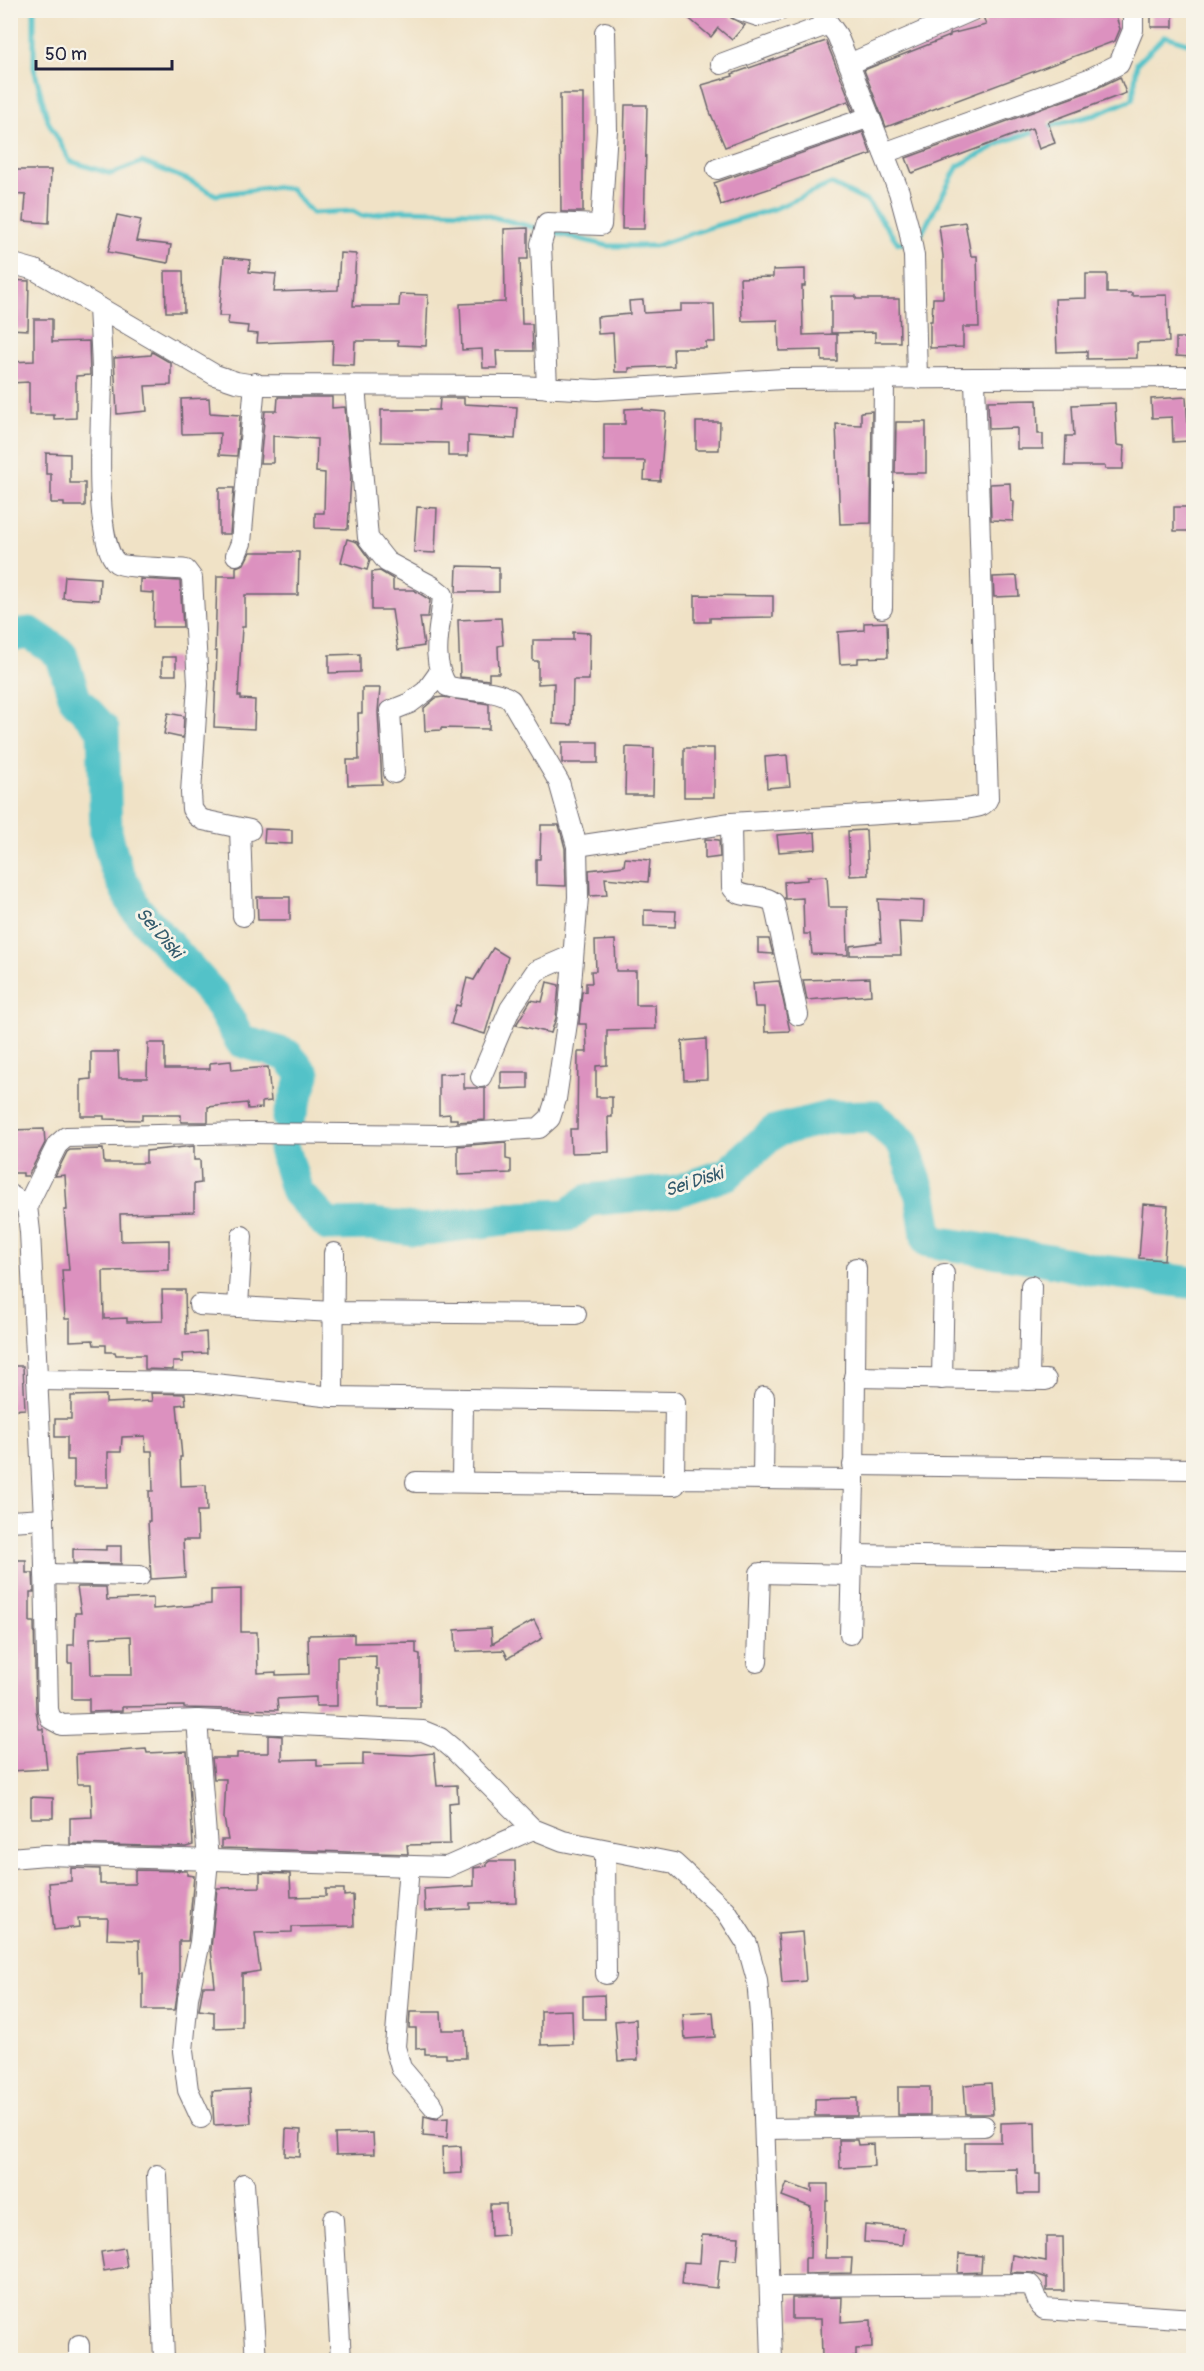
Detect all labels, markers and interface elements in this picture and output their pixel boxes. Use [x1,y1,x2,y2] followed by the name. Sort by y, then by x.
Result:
[36,33,172,71] scale bar
[45,43,87,66] text: 50 m
[131,903,189,965] water label: Sei Diski
[662,1161,729,1202] water label: Sei Diski

